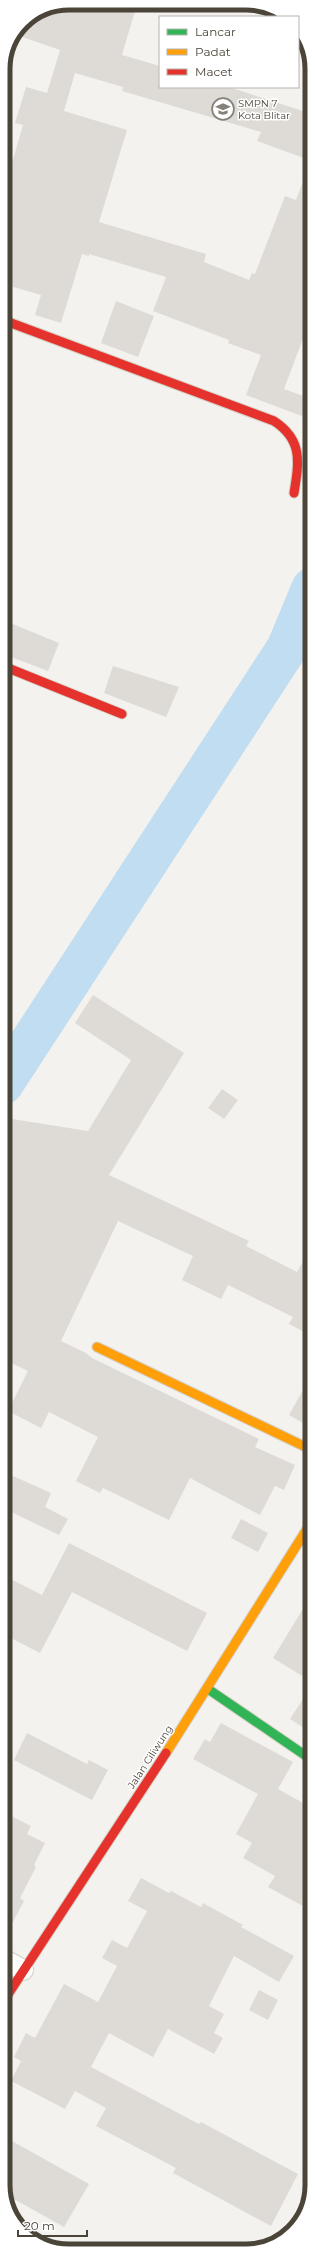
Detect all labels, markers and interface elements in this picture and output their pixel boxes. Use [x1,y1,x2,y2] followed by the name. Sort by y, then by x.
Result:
[159,16,299,88] legend
[195,24,236,39] text: Lancar
[195,44,231,59] text: Padat
[195,64,232,79] text: Macet
[210,96,236,122] school or university icon: SMPN 7 Kota Blitar
[238,97,290,122] place label: SMPN 7 Kota Blitar
[124,1723,175,1792] street label: Jalan Ciliwung
[18,2212,87,2238] scale bar
[24,2218,55,2233] text: 20 m

